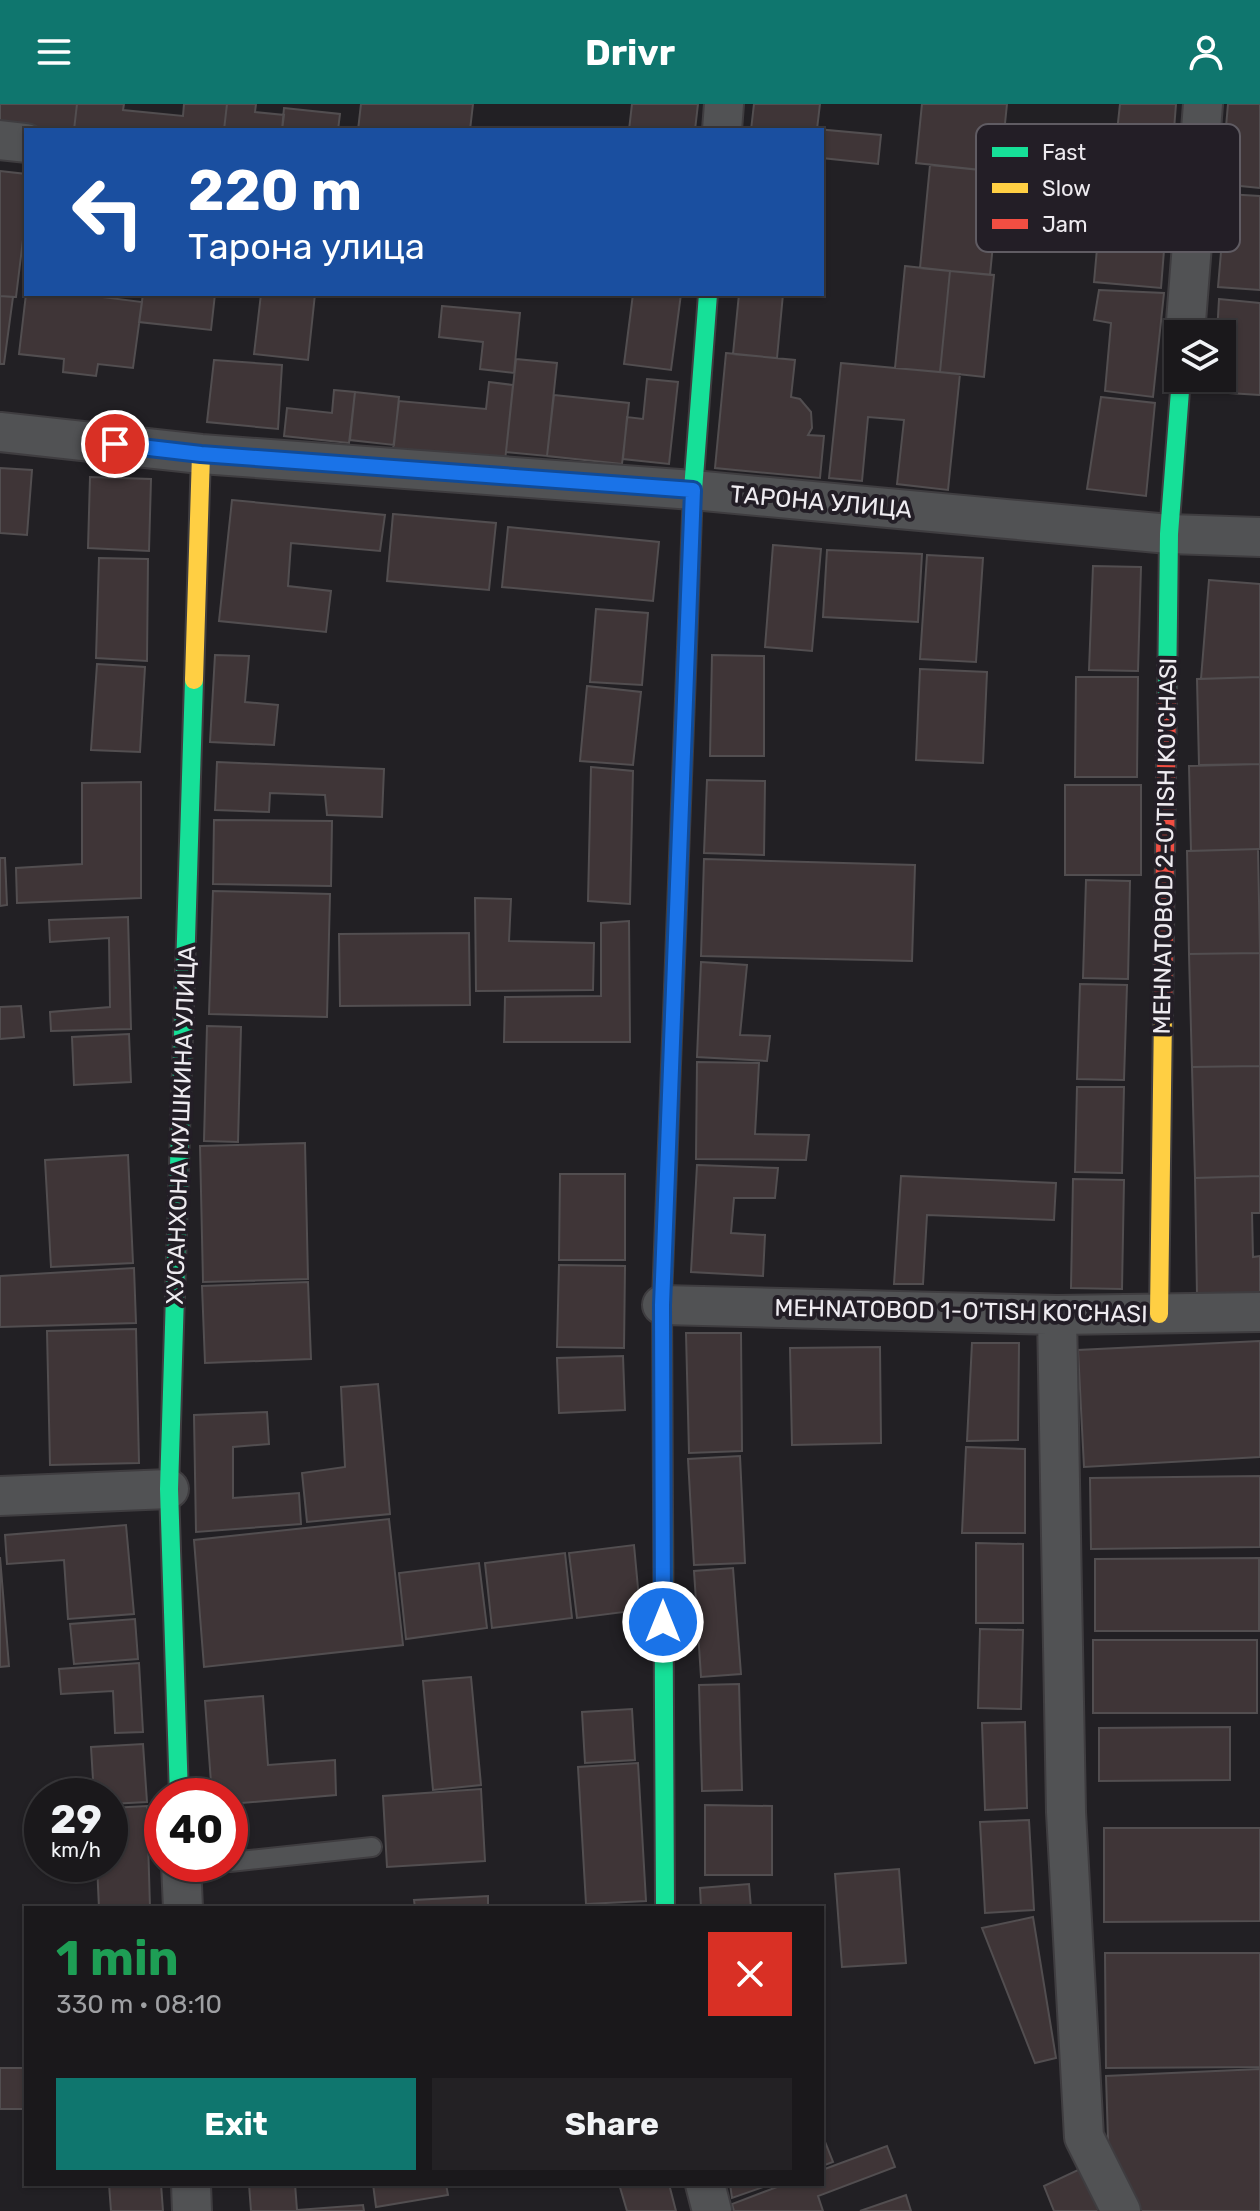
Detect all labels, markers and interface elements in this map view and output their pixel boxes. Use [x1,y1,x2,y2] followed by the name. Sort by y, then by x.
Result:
[32,30,76,74] icon: menu
[1184,30,1228,74] icon: person
[585,31,675,74] text: Drivr
[976,124,1240,252] legend
[1042,139,1087,166] text: Fast
[188,158,362,224] text: 220 m
[56,160,160,264] icon: left
[1042,175,1091,202] text: Slow
[1042,211,1088,238] text: Jam
[188,225,425,268] text: Тарона улица
[1164,320,1236,392] map controls
[1164,320,1236,392] button: layers
[81,410,149,478] pin
[93,422,137,466] icon: arrive
[729,480,913,524] street label: ТАРОНА УЛИЦА
[1148,657,1182,1035] street label: MEHNATOBOD 2-O'TISH KO'CHASI
[161,945,201,1305] street label: ХУСАНХОНА МУШКИНА УЛИЦА
[774,1294,1148,1328] street label: MEHNATOBOD 1-O'TISH KO'CHASI
[621,1580,705,1664] position arrow
[144,1778,248,1882] speed limit sign: 40
[50,1796,102,1843] text: 29
[51,1838,101,1862] text: km/h
[56,1930,179,1987] text: 1 min
[708,1932,792,2016] button: close
[56,1989,222,2020] text: 330 m · 08:10
[56,2078,416,2170] button: Exit
[432,2078,792,2170] button: Share

